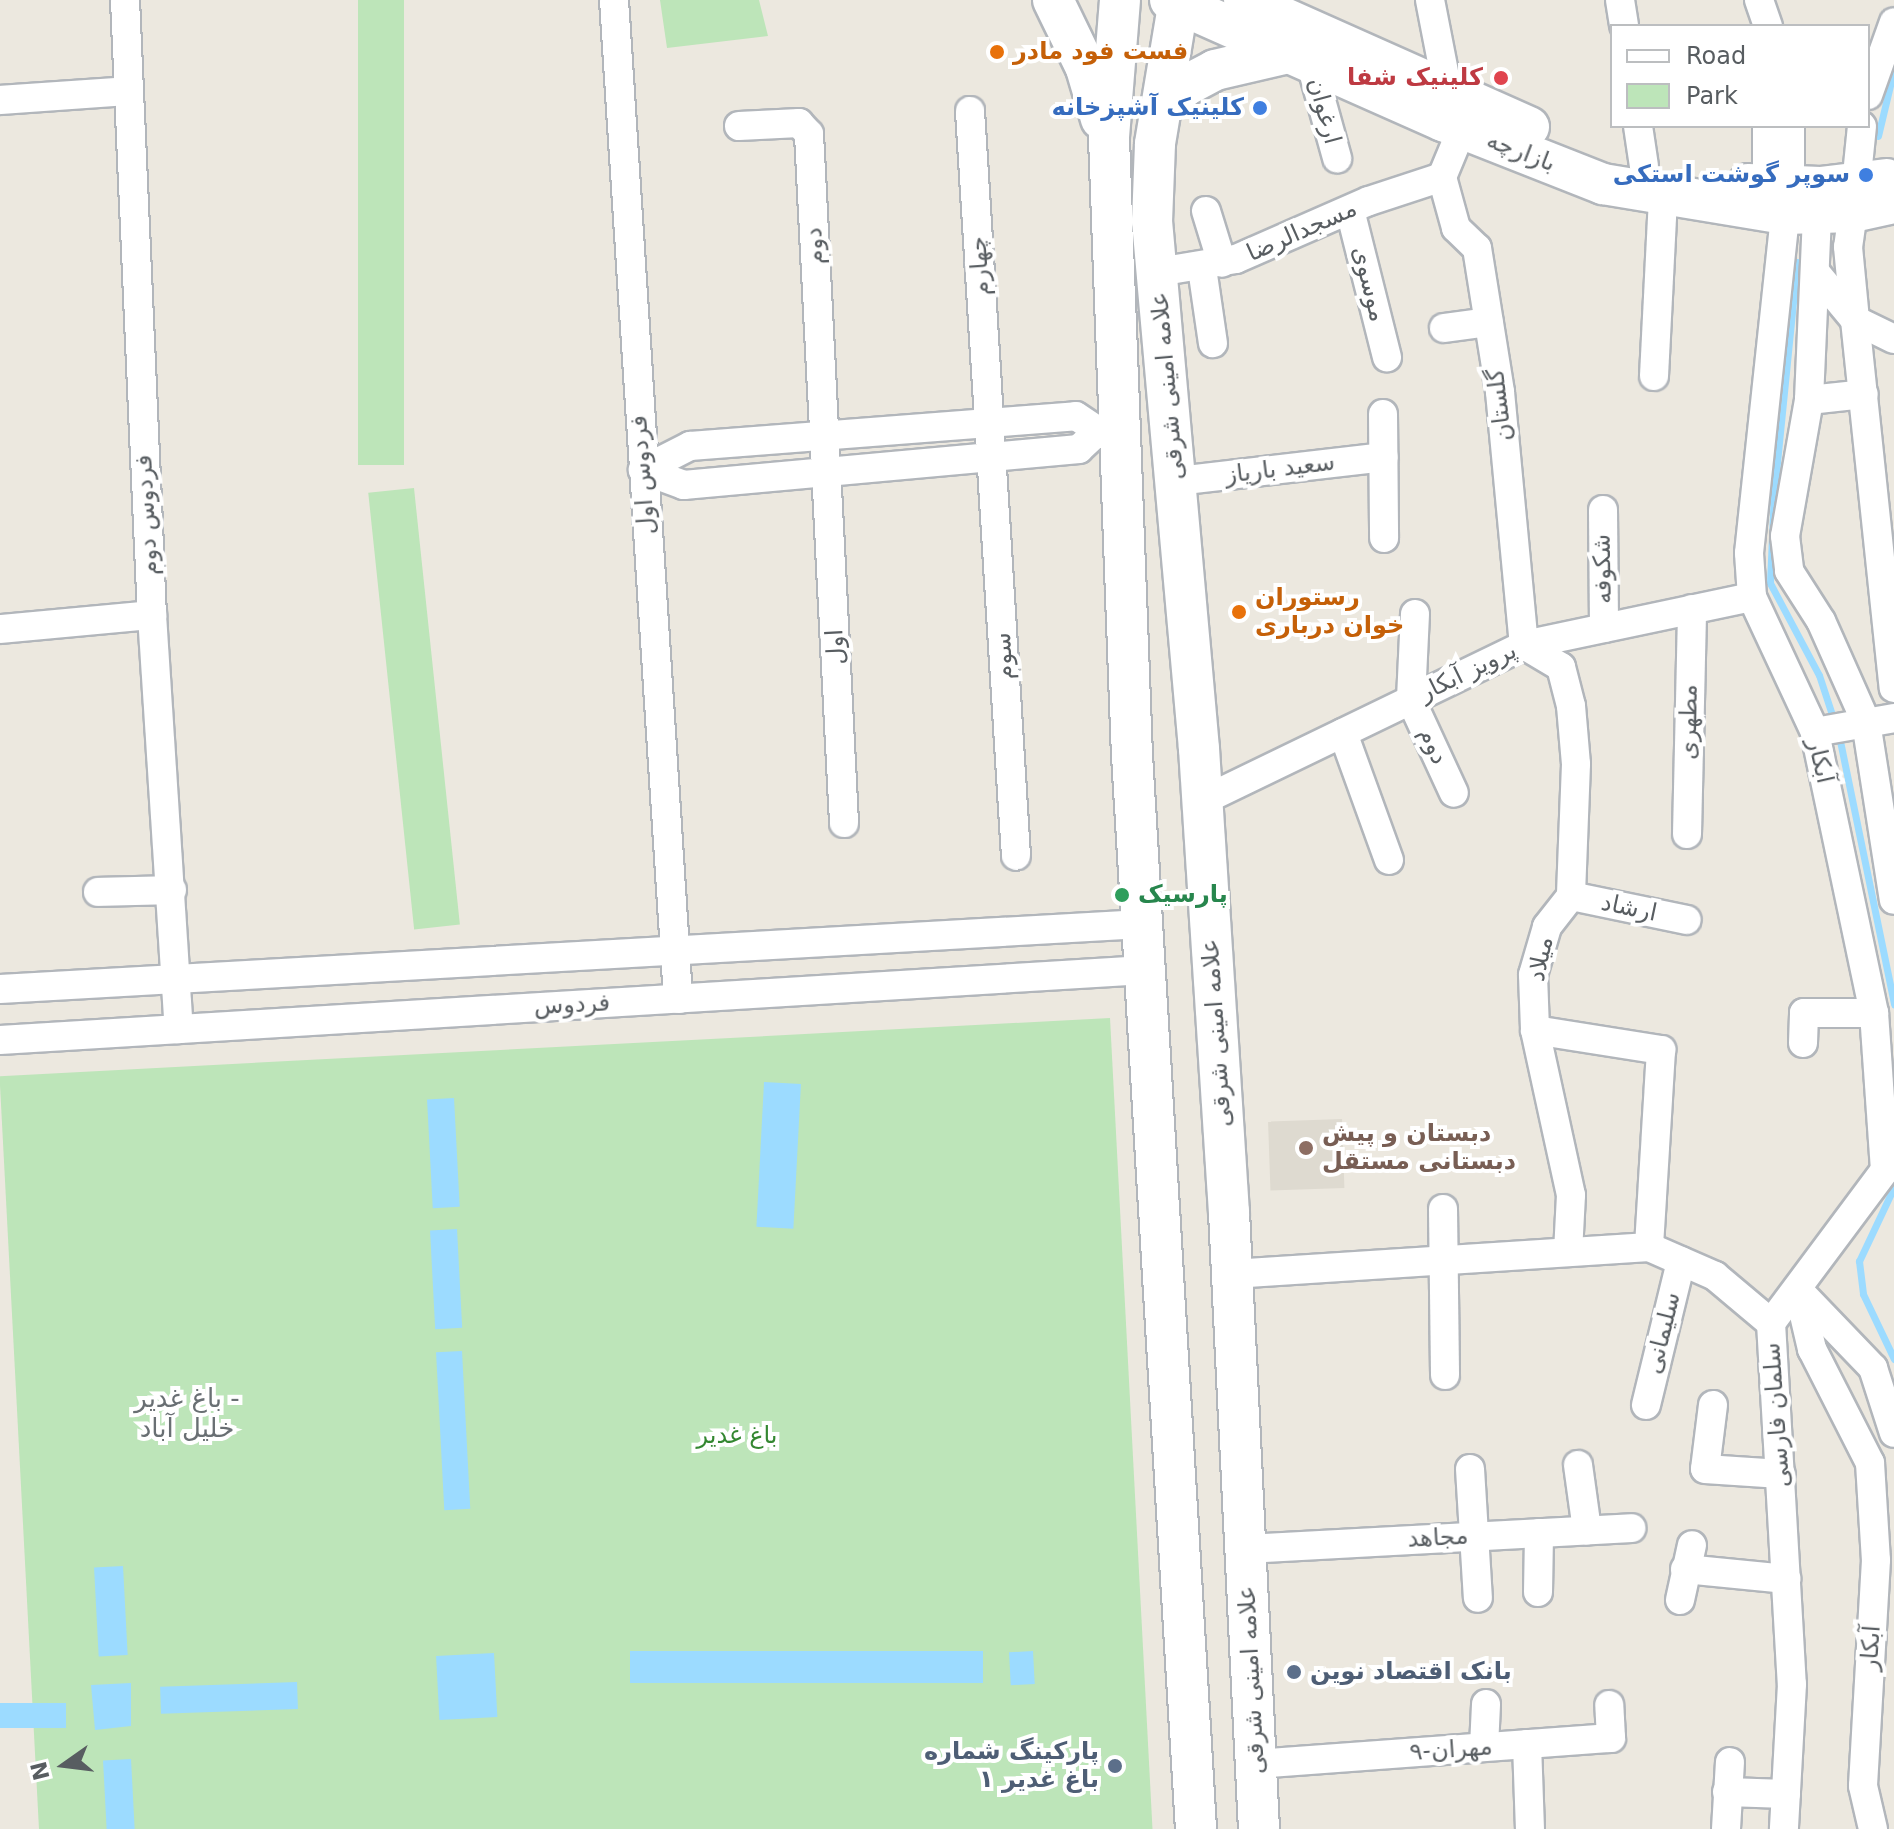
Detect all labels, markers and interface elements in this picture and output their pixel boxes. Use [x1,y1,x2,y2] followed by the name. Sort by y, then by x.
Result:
[1610,24,1870,128] legend
[1013,38,1188,66] place label: فست فود مادر
[1686,42,1746,70] text: Road
[988,43,1006,61] marker: فست فود مادر
[1347,64,1483,92] place label: کلینیک شفا
[1490,67,1512,89] marker: کلینیک شفا
[1301,75,1347,147] street label: ارغوان
[1686,82,1738,110] text: Park
[1051,94,1244,122] place label: کلینیک آشپزخانه
[1251,99,1269,117] marker: کلینیک آشپزخانه
[1482,126,1560,178] street label: بازارچه
[1613,161,1850,189] place label: سوپر گوشت استکی
[1857,166,1875,184] marker: سوپر گوشت استکی
[1243,194,1361,268] street label: مسجدالرضا
[800,227,830,265] street label: دوم
[964,235,996,297] street label: چهارم
[1346,243,1392,325] street label: موسوی
[1145,291,1191,481] street label: علامه امینی شرقی
[1481,367,1519,443] street label: گلستان
[624,414,662,536] street label: فردوس اول
[1223,448,1337,490] street label: سعید باریاز
[129,454,165,576] street label: فردوس دوم
[1588,534,1618,604] street label: شکوفه
[1255,584,1404,640] place label: رستوران خوان درباری
[1230,603,1248,621] marker: رستوران خوان درباری
[821,628,851,666] street label: اول
[988,631,1020,681] street label: سوم
[1415,636,1521,708] street label: پرویز آبکار
[1674,684,1704,760] street label: مطهری
[1412,723,1454,769] street label: دوم
[1801,736,1839,786] street label: آبکار
[1138,881,1228,909] place label: پارسیک
[1113,886,1131,904] marker: پارسیک
[1598,888,1660,928] street label: ارشاد
[1522,934,1560,984] street label: میلاد
[1196,938,1238,1128] street label: علامه امینی شرقی
[533,989,611,1021] street label: فردوس
[1322,1120,1516,1176] place label: دبستان و پیش دبستانی مستقل
[1297,1139,1315,1157] marker: دبستان و پیش دبستانی مستقل
[1639,1289,1687,1377] street label: سلیمانی
[1758,1342,1796,1488] street label: سلمان فارسی
[134,1383,240,1444] district label: باغ غدیر - خلیل آباد
[696,1422,778,1450] park label: باغ غدیر
[1407,1522,1469,1554] street label: مجاهد
[1233,1585,1271,1775] street label: علامه امینی شرقی
[1855,1624,1887,1672] street label: آبکار
[1310,1658,1512,1686] place label: بانک اقتصاد نوین
[1285,1663,1303,1681] marker: بانک اقتصاد نوین
[24,1725,104,1805] north arrow
[1409,1733,1493,1767] street label: ۹-مهران
[924,1738,1099,1794] place label: پارکینگ شماره ۱ باغ غدیر
[1106,1757,1124,1775] marker: پارکینگ شماره ۱ باغ غدیر
[26,1759,55,1783] text: N

